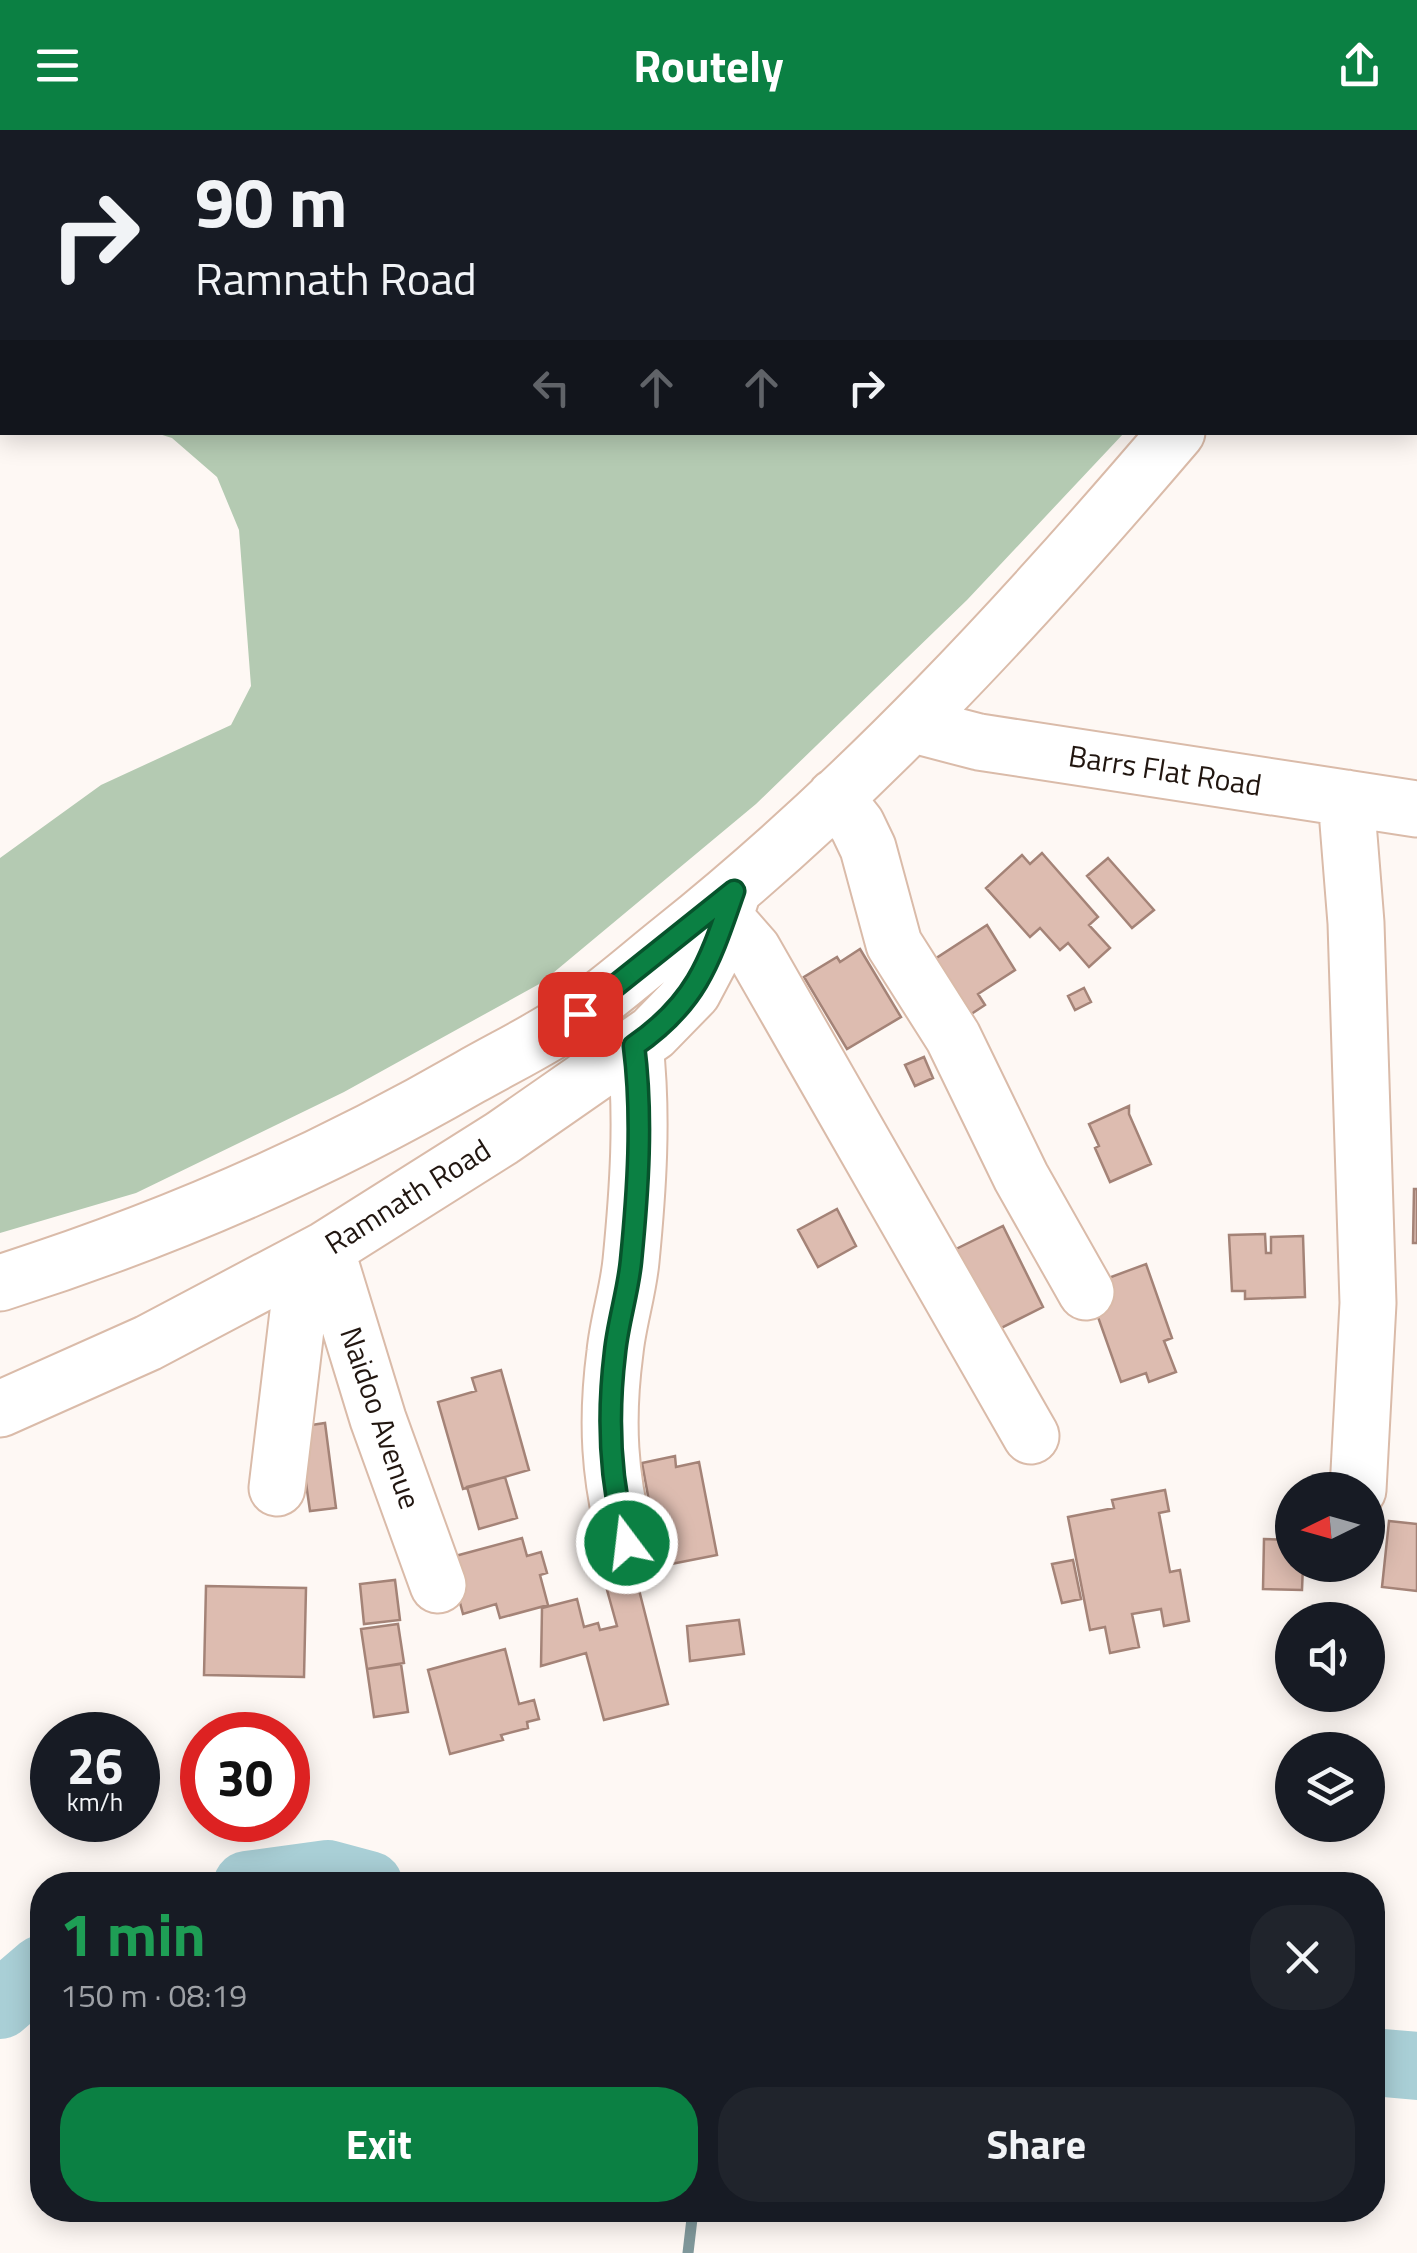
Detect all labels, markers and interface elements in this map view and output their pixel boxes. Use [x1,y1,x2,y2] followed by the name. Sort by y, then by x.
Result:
[633,31,784,99] text: Routely
[30,38,85,93] icon: menu
[1332,38,1387,93] icon: share
[195,148,348,254] text: 90 m
[30,170,160,300] icon: right
[195,244,477,312] text: Ramnath Road
[524,360,579,415] icon: left
[629,360,684,415] icon: ahead
[734,360,789,415] icon: ahead
[839,360,894,415] icon: right
[1065,732,1265,808] street label: Barrs Flat Road
[538,972,623,1057] pin
[553,987,608,1042] icon: arrive
[316,1127,499,1265] street label: Ramnath Road
[328,1320,434,1515] street label: Naidoo Avenue
[1275,1472,1385,1582] north arrow
[1275,1472,1385,1842] map controls
[575,1491,679,1595] position arrow
[1275,1602,1385,1712] button: sound
[180,1712,310,1842] speed limit sign: 30
[67,1727,123,1803] text: 26
[1275,1732,1385,1842] button: layers
[67,1783,123,1821] text: km/h
[60,1888,206,1979] text: 1 min
[1250,1905,1355,2010] button: close
[60,1971,247,2019] text: 150 m · 08:19
[60,2087,698,2202] button: Exit
[718,2087,1355,2202] button: Share

